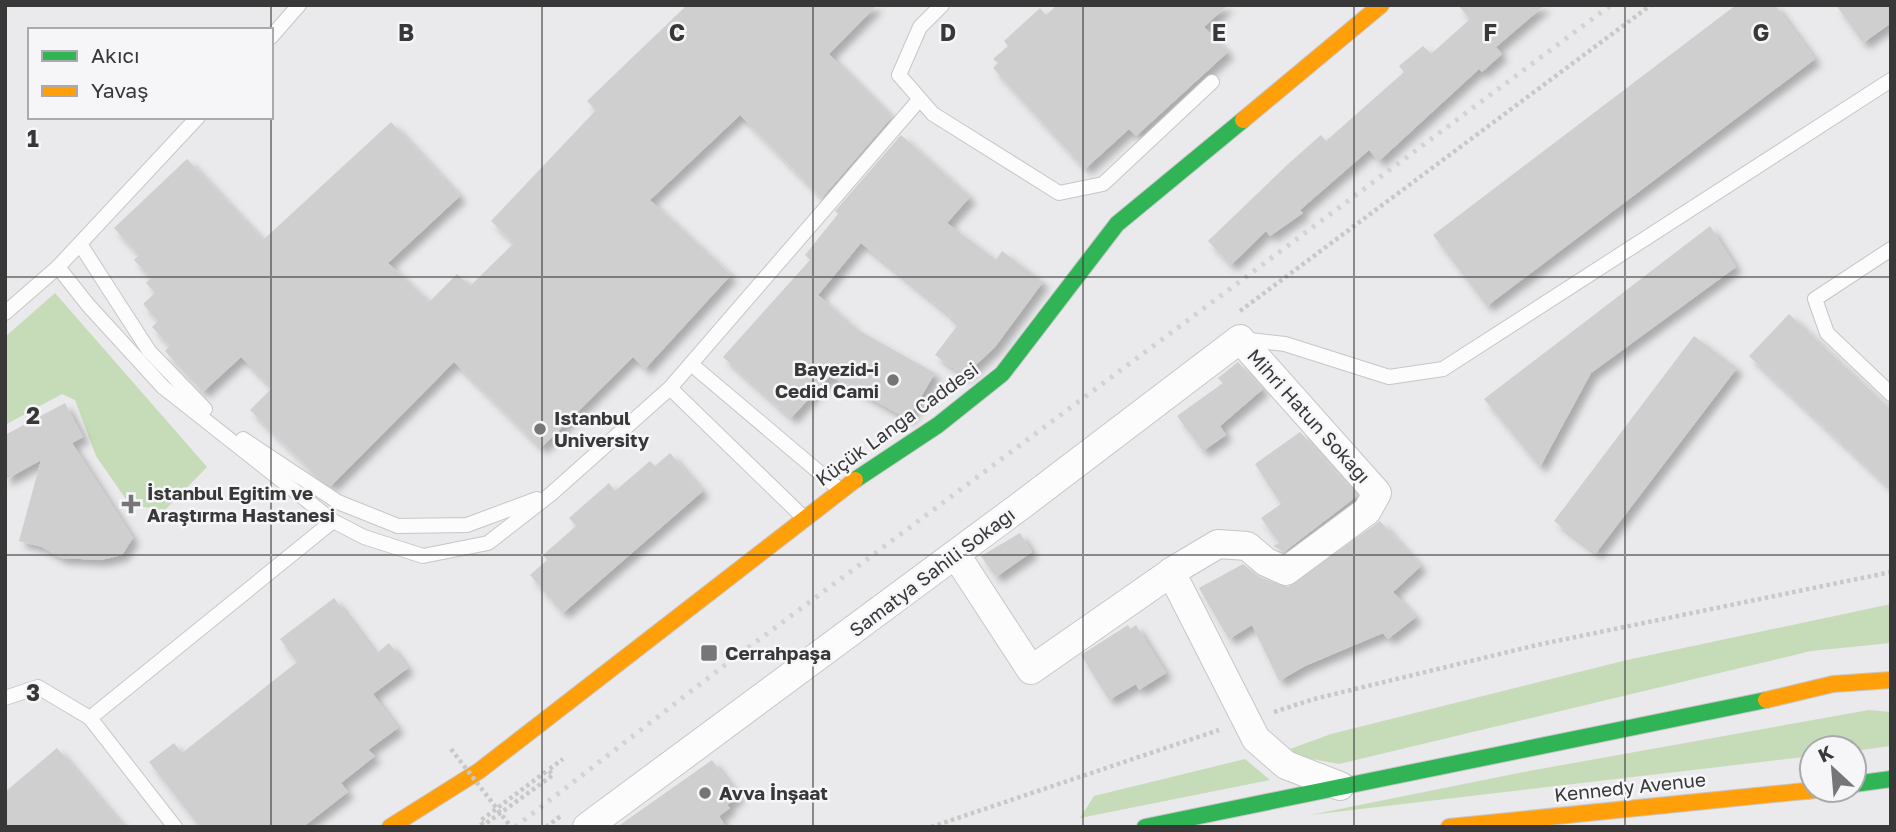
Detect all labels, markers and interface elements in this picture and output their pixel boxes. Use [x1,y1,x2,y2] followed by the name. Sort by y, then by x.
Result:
[398,18,414,46] text: B
[669,18,685,46] text: C
[940,18,956,46] text: D
[1212,18,1226,46] text: E
[1483,18,1497,46] text: F
[1753,18,1769,46] text: G
[28,28,273,119] legend
[91,42,140,68] text: Akıcı
[91,77,148,103] text: Yavaş
[27,124,39,152] text: 1
[1243,344,1376,487] street label: Mihri Hatun Sokağı
[775,357,879,402] place label: Bayezid-i Cedid Cami
[811,357,983,490] street label: Küçük Langa Caddesi
[885,372,901,388] marker: Bayezid-i Cedid Cami
[26,401,40,429] text: 2
[554,406,650,451] place label: Istanbul University
[532,421,548,437] marker: Istanbul University
[147,481,335,526] place label: İstanbul Eğitim ve Araştırma Hastanesi
[121,494,141,514] marker: İstanbul Eğitim ve Araştırma Hastanesi
[845,502,1019,641] street label: Samatya Sahili Sokağı
[725,641,831,664] place label: Cerrahpaşa
[699,643,719,663] marker: Cerrahpaşa
[26,678,40,706] text: 3
[1798,734,1868,804] north arrow
[1814,740,1837,767] text: K
[1553,767,1707,806] street label: Kennedy Avenue
[719,781,828,804] place label: Avva İnşaat
[697,785,713,801] marker: Avva İnşaat

